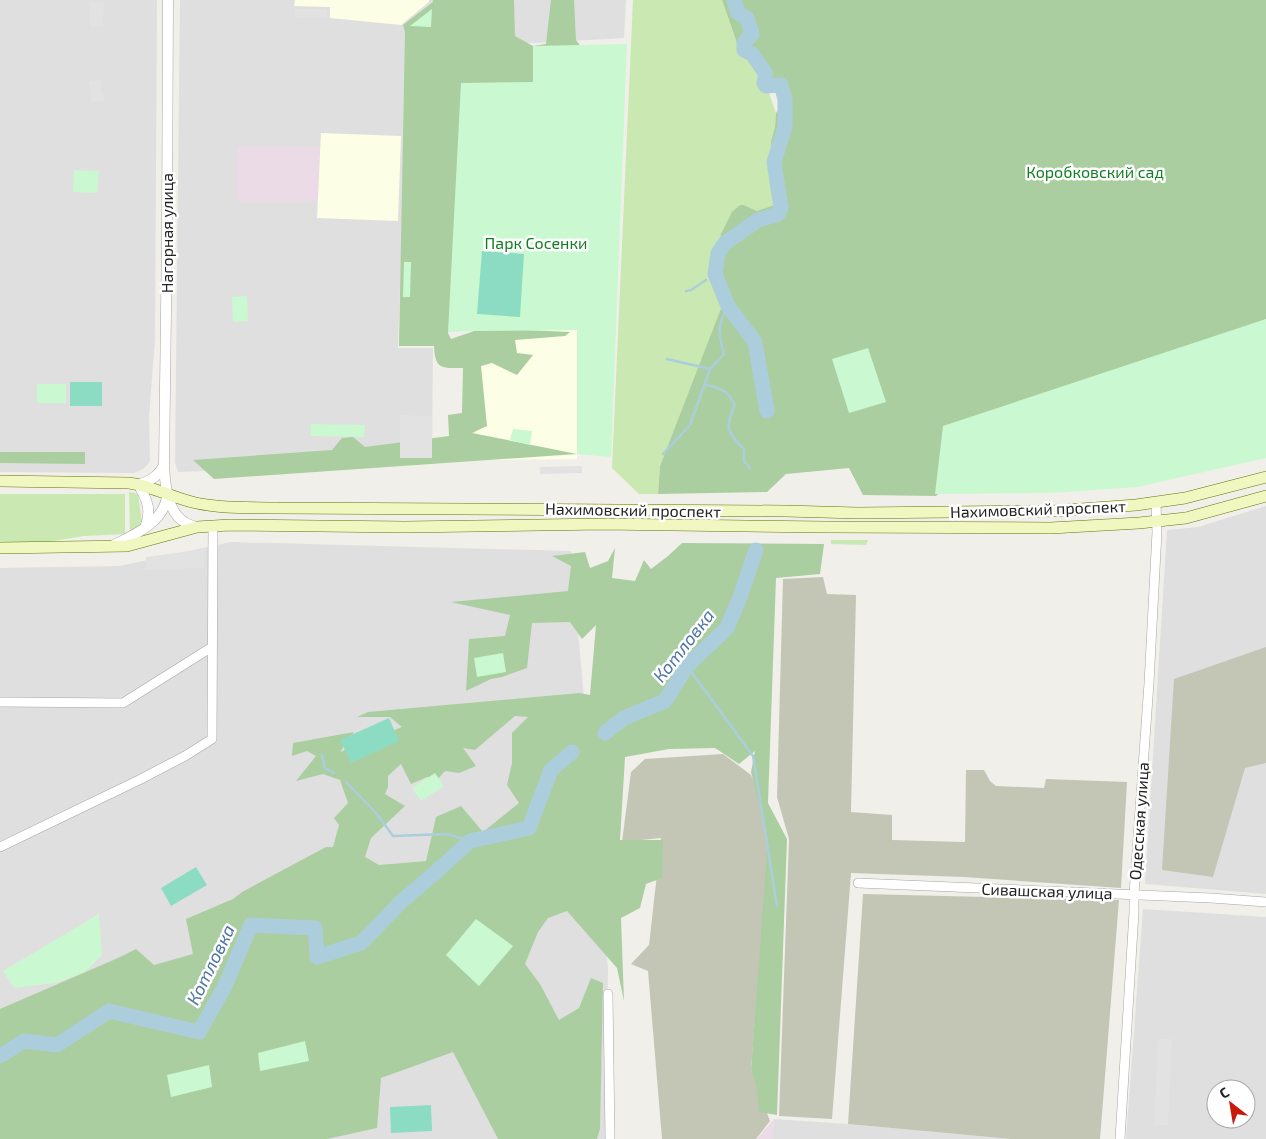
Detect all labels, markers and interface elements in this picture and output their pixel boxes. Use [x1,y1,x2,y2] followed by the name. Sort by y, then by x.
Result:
[1026,162,1164,181] park label: Коробковский сад
[157,173,177,293] street label: Нагорная улица
[485,233,587,252] park label: Парк Сосенки
[950,496,1126,521] street label: Нахимовский проспект
[545,498,721,521] street label: Нахимовский проспект
[648,605,719,686] water label: Котловка
[1125,761,1153,881] street label: Одесская улица
[981,879,1113,903] street label: Сивашская улица
[181,921,239,1008] water label: Котловка
[1206,1079,1256,1129] north arrow
[1216,1083,1232,1102] text: С

